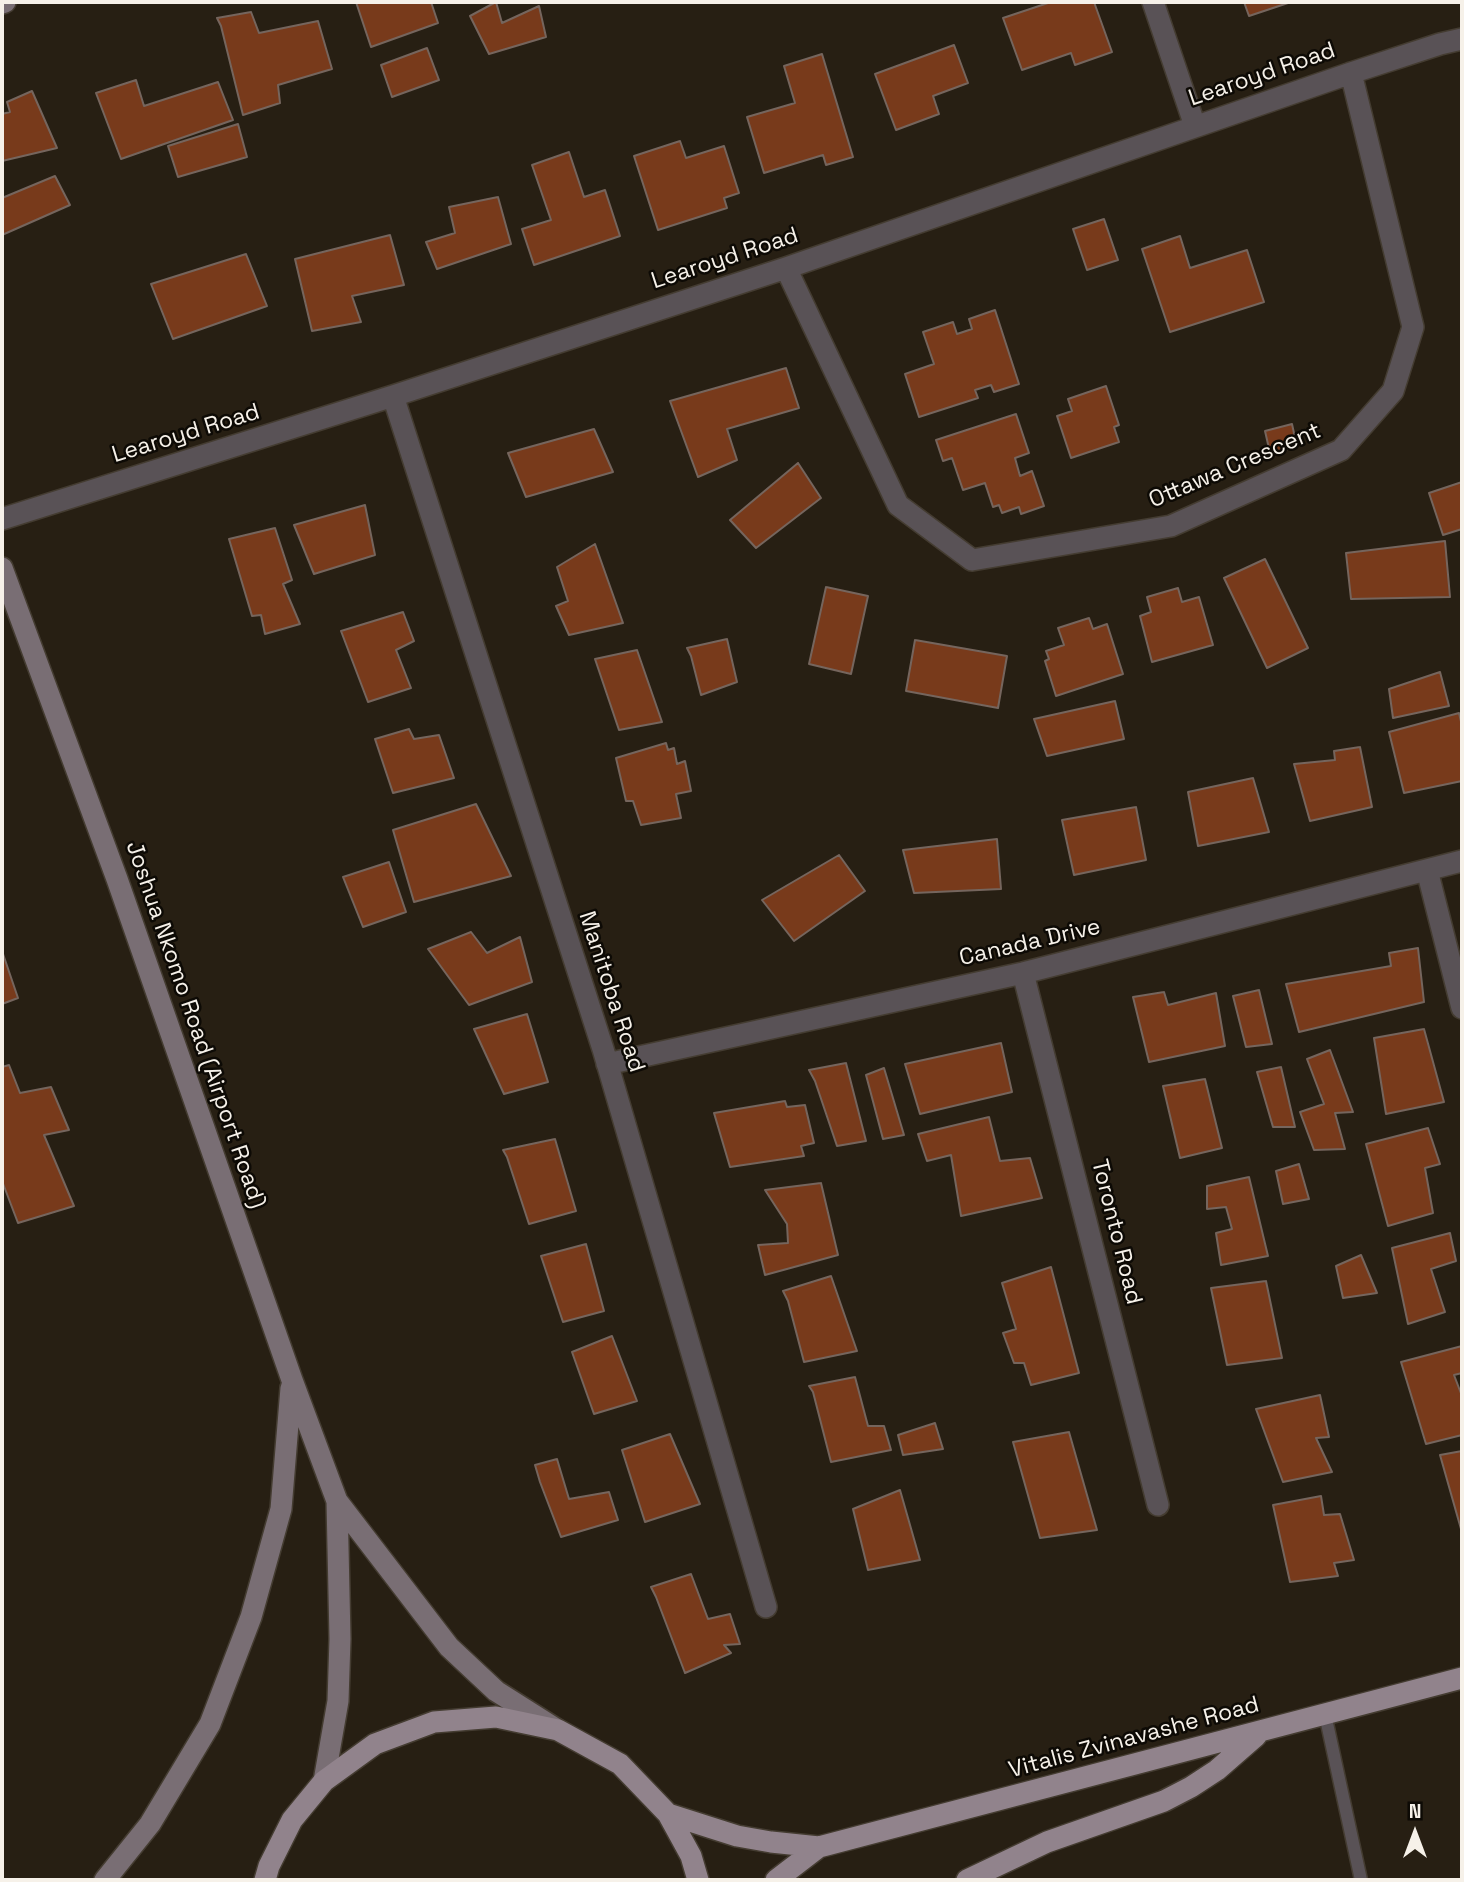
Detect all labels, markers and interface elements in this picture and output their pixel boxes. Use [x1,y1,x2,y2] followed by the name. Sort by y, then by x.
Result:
[1185,37,1339,113] street label: Learoyd Road
[648,222,802,296] street label: Learoyd Road
[109,398,263,470] street label: Learoyd Road
[1145,417,1325,515] street label: Ottawa Crescent
[119,838,271,1212] street label: Joshua Nkomo Road (Airport Road)
[572,908,650,1076] street label: Manitoba Road
[957,913,1103,973] street label: Canada Drive
[1085,1157,1147,1307] street label: Toronto Road
[1006,1691,1262,1785] street label: Vitalis Zvinavashe Road
[1380,1798,1450,1868] north arrow
[1409,1799,1421,1824] text: N

